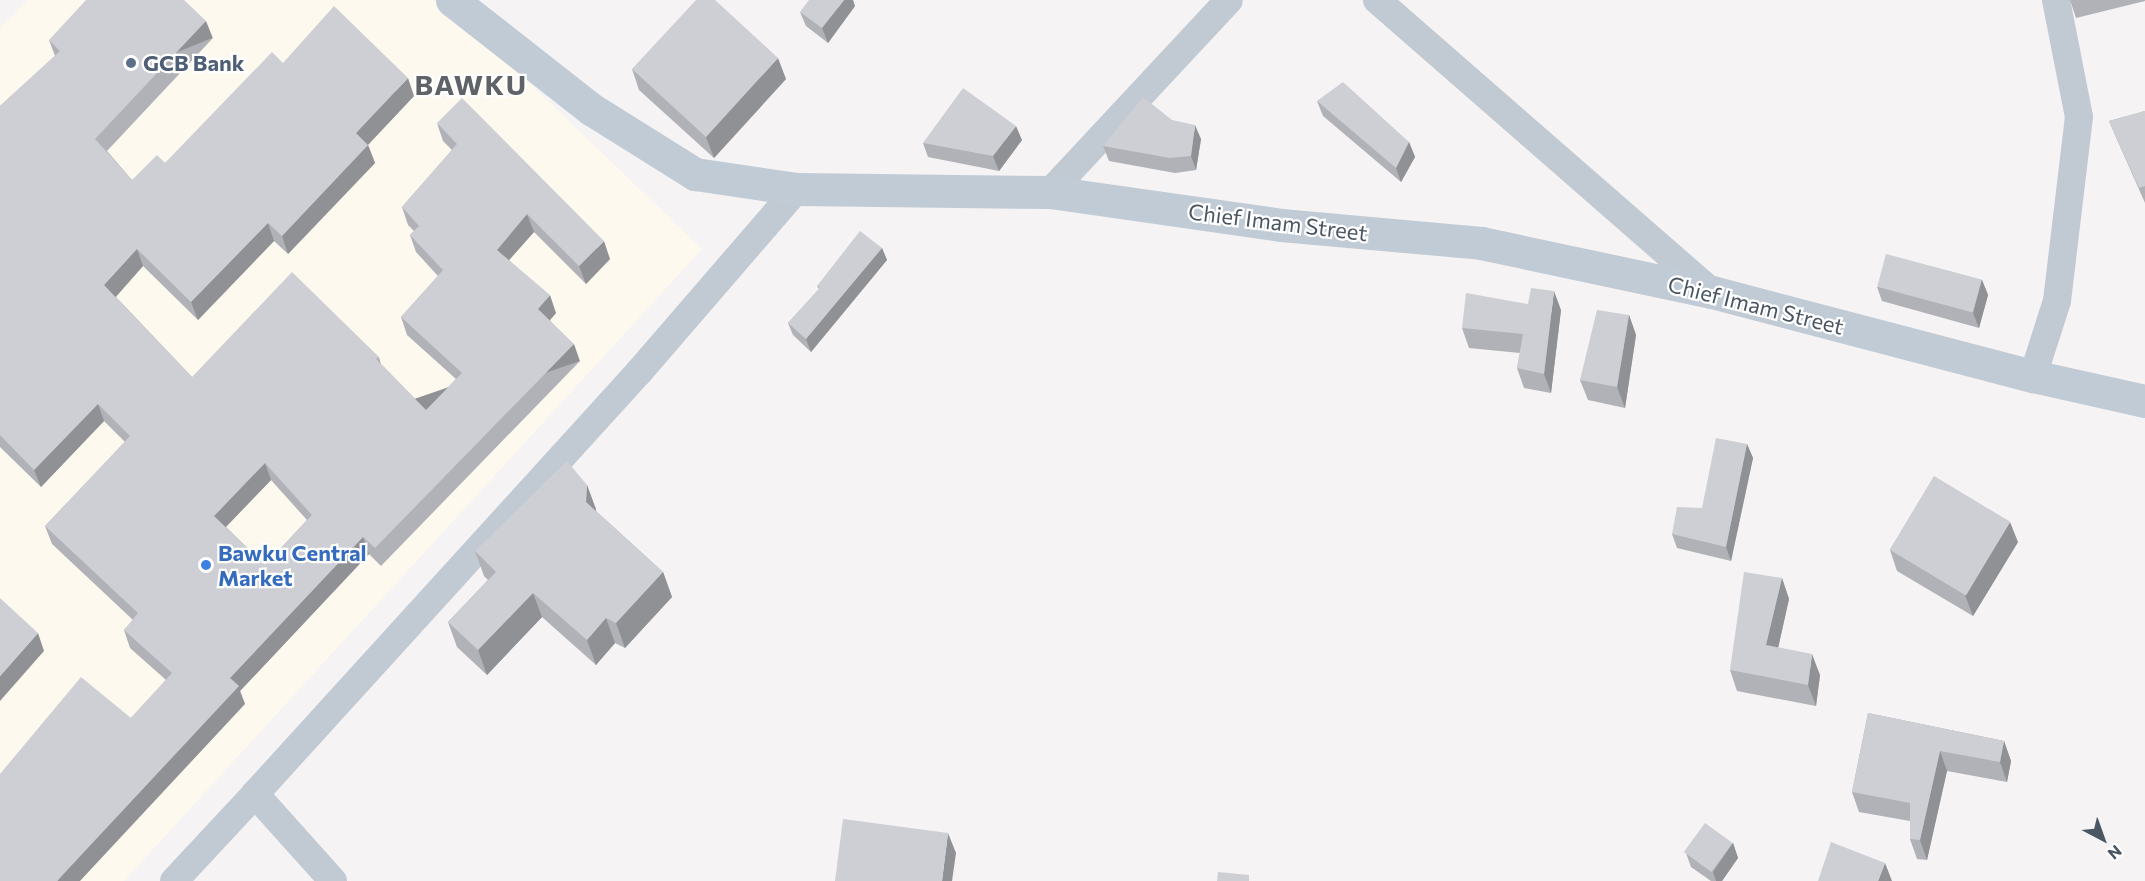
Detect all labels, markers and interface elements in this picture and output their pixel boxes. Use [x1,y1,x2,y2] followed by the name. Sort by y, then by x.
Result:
[143,50,244,76] place label: GCB Bank
[124,56,138,70] marker: GCB Bank
[414,67,528,101] district label: BAWKU
[1187,198,1369,246] street label: Chief Imam Street
[1665,270,1847,340] street label: Chief Imam Street
[218,539,367,590] place label: Bawku Central Market
[199,558,213,572] marker: Bawku Central Market
[2073,809,2133,869] north arrow
[2104,842,2126,864] text: N

